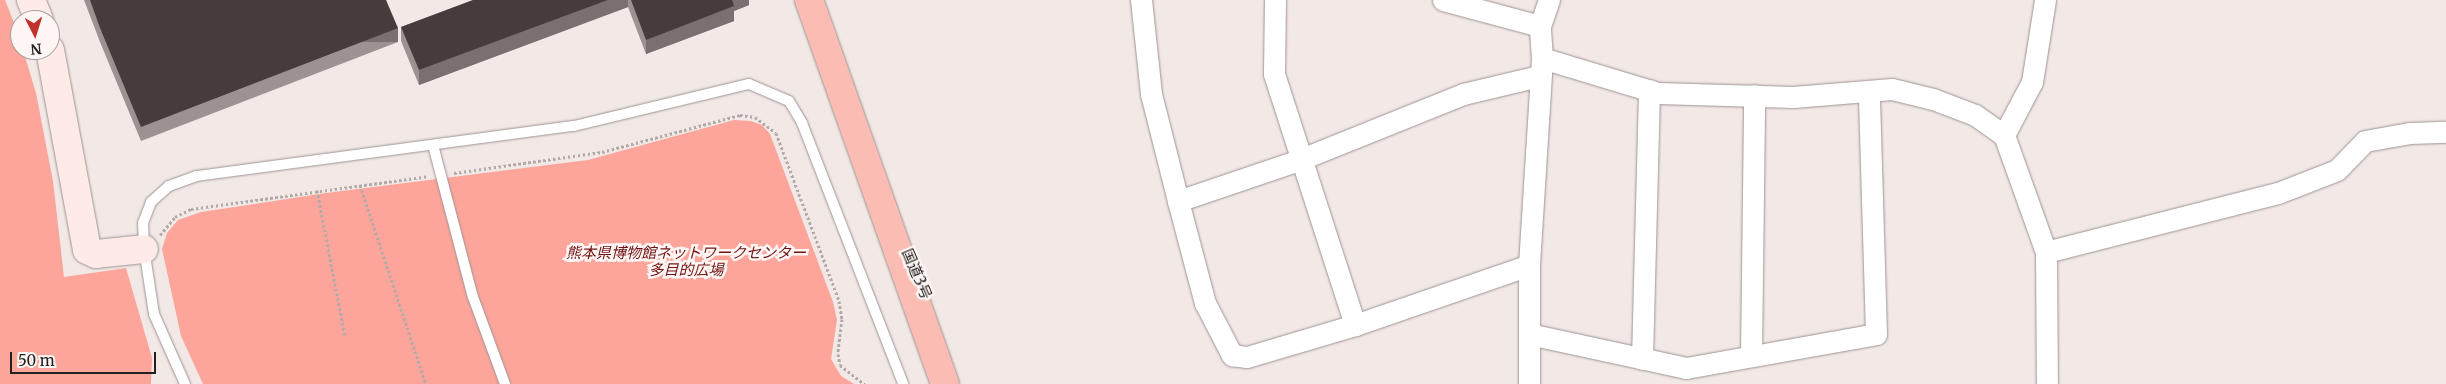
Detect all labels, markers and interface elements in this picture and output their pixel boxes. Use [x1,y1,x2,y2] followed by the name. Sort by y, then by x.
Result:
[10,10,60,60] north arrow
[30,39,43,58] text: N
[566,243,806,278] park label: 熊本県博物館ネットワークセンター 多目的広場
[898,246,936,302] street label: 国道3号
[12,342,159,374] scale bar
[18,351,55,370] text: 50 m

